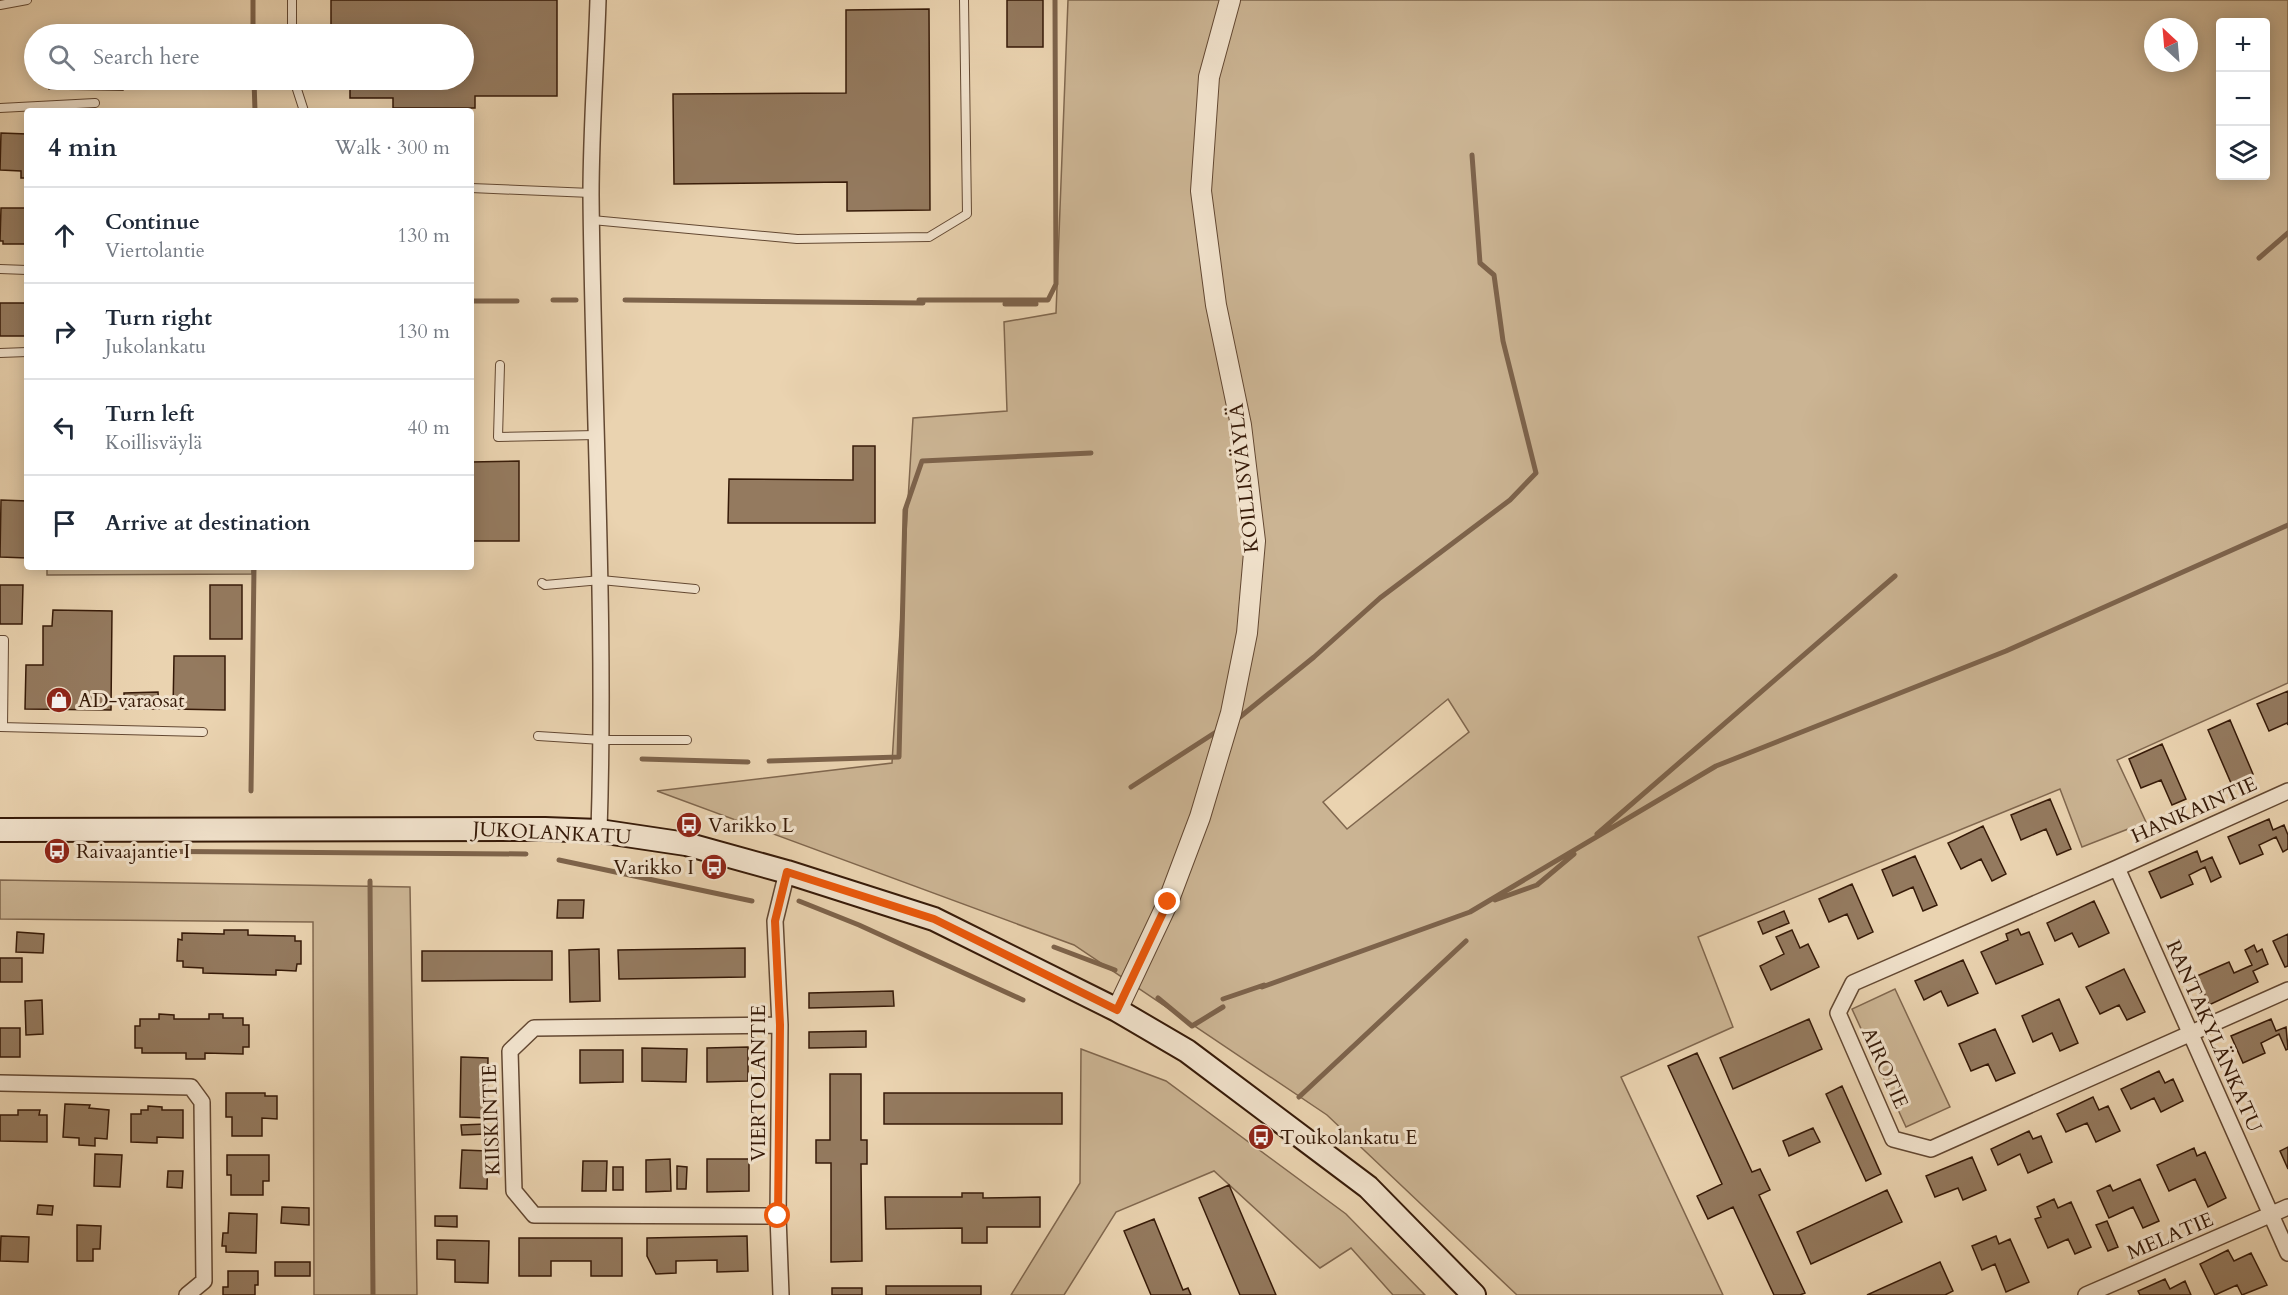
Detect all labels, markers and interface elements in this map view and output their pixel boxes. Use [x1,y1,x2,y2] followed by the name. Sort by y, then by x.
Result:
[2144,18,2198,72] north arrow
[2216,18,2270,180] map controls
[2216,18,2270,72] button: +
[24,24,474,90] search box
[45,41,78,74] icon: search
[93,42,200,72] text: Search here
[2216,72,2270,126] button: −
[2216,126,2270,180] button: layers
[48,130,117,165] text: 4 min
[335,134,450,161] text: Walk · 300 m
[105,207,200,237] text: Continue
[48,219,81,252] icon: ahead
[397,222,450,249] text: 130 m
[105,237,205,264] text: Viertolantie
[105,303,212,333] text: Turn right
[48,315,81,348] icon: right
[397,318,450,345] text: 130 m
[105,333,206,360] text: Jukolankatu
[105,399,194,429] text: Turn left
[1223,401,1265,554] street label: KOILLISVÄYLÄ
[48,411,81,444] icon: left
[407,414,450,441] text: 40 m
[105,429,202,456] text: Koillisväylä
[48,507,81,540] icon: arrive
[105,508,310,538] text: Arrive at destination
[44,685,74,715] shop icon: AD-varaosat
[78,687,185,714] place label: AD-varaosat
[2127,770,2261,850] street label: HANKAINTIE
[674,810,704,840] bus stop icon: Varikko L
[708,812,795,839] place label: Varikko L
[469,815,633,851] street label: JUKOLANKATU
[42,836,72,866] bus stop icon: Raivaajantie I
[76,838,190,865] place label: Raivaajantie I
[699,852,729,882] bus stop icon: Varikko I
[613,854,694,881] place label: Varikko I
[1154,888,1180,914] route end
[2159,936,2269,1137] street label: RANTAKYLÄNKATU
[745,1005,772,1161] street label: VIERTOLANTIE
[1855,1023,1915,1113] street label: AIROTIE
[476,1064,506,1176] street label: KIISKINTIE
[1246,1122,1276,1152] bus stop icon: Toukolankatu E
[1280,1124,1417,1151] place label: Toukolankatu E
[764,1202,790,1228] route start
[2123,1206,2217,1266] street label: MELATIE

